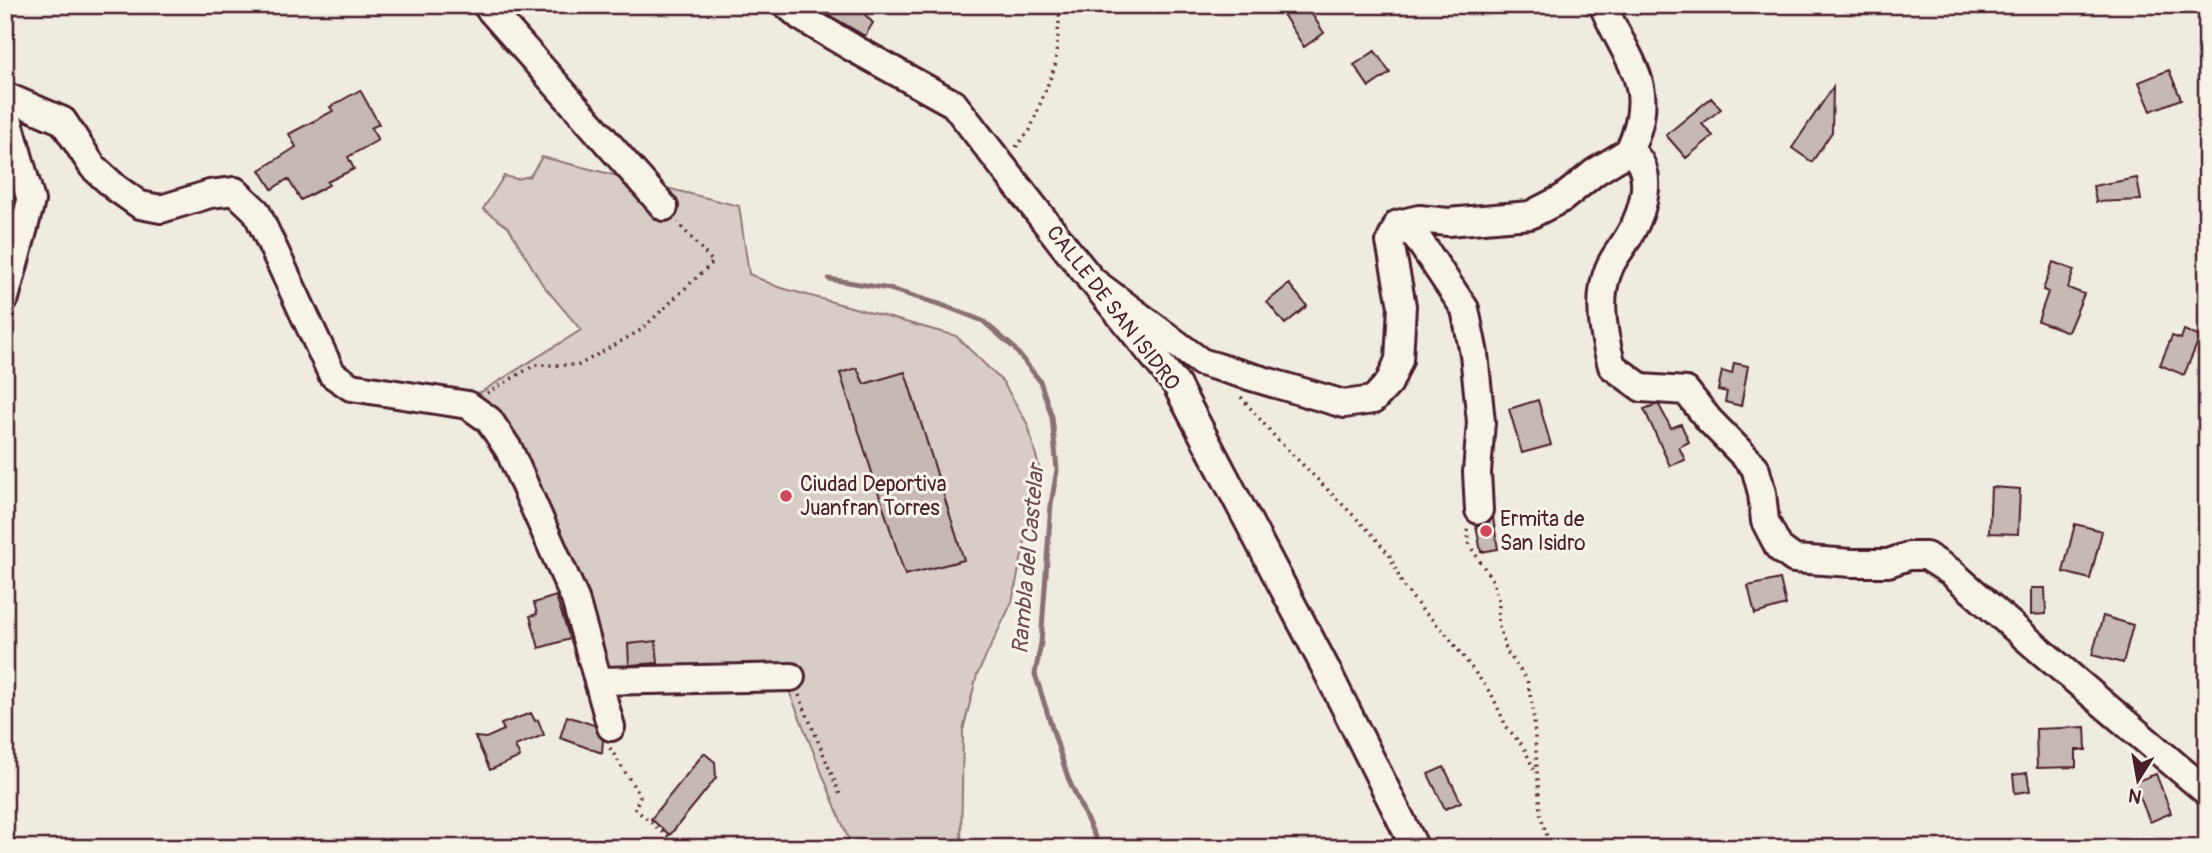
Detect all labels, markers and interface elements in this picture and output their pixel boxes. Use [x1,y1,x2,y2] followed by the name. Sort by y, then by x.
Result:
[1040,220,1186,396] street label: CALLE DE SAN ISIDRO
[1005,460,1051,655] water label: Rambla del Castelar
[800,471,946,522] place label: Ciudad Deportiva Juanfran Torres
[778,488,794,504] marker: Ciudad Deportiva Juanfran Torres
[1500,506,1586,557] place label: Ermita de San Isidro
[1478,523,1494,539] marker: Ermita de San Isidro
[2104,744,2174,814] north arrow
[2126,783,2144,809] text: N

